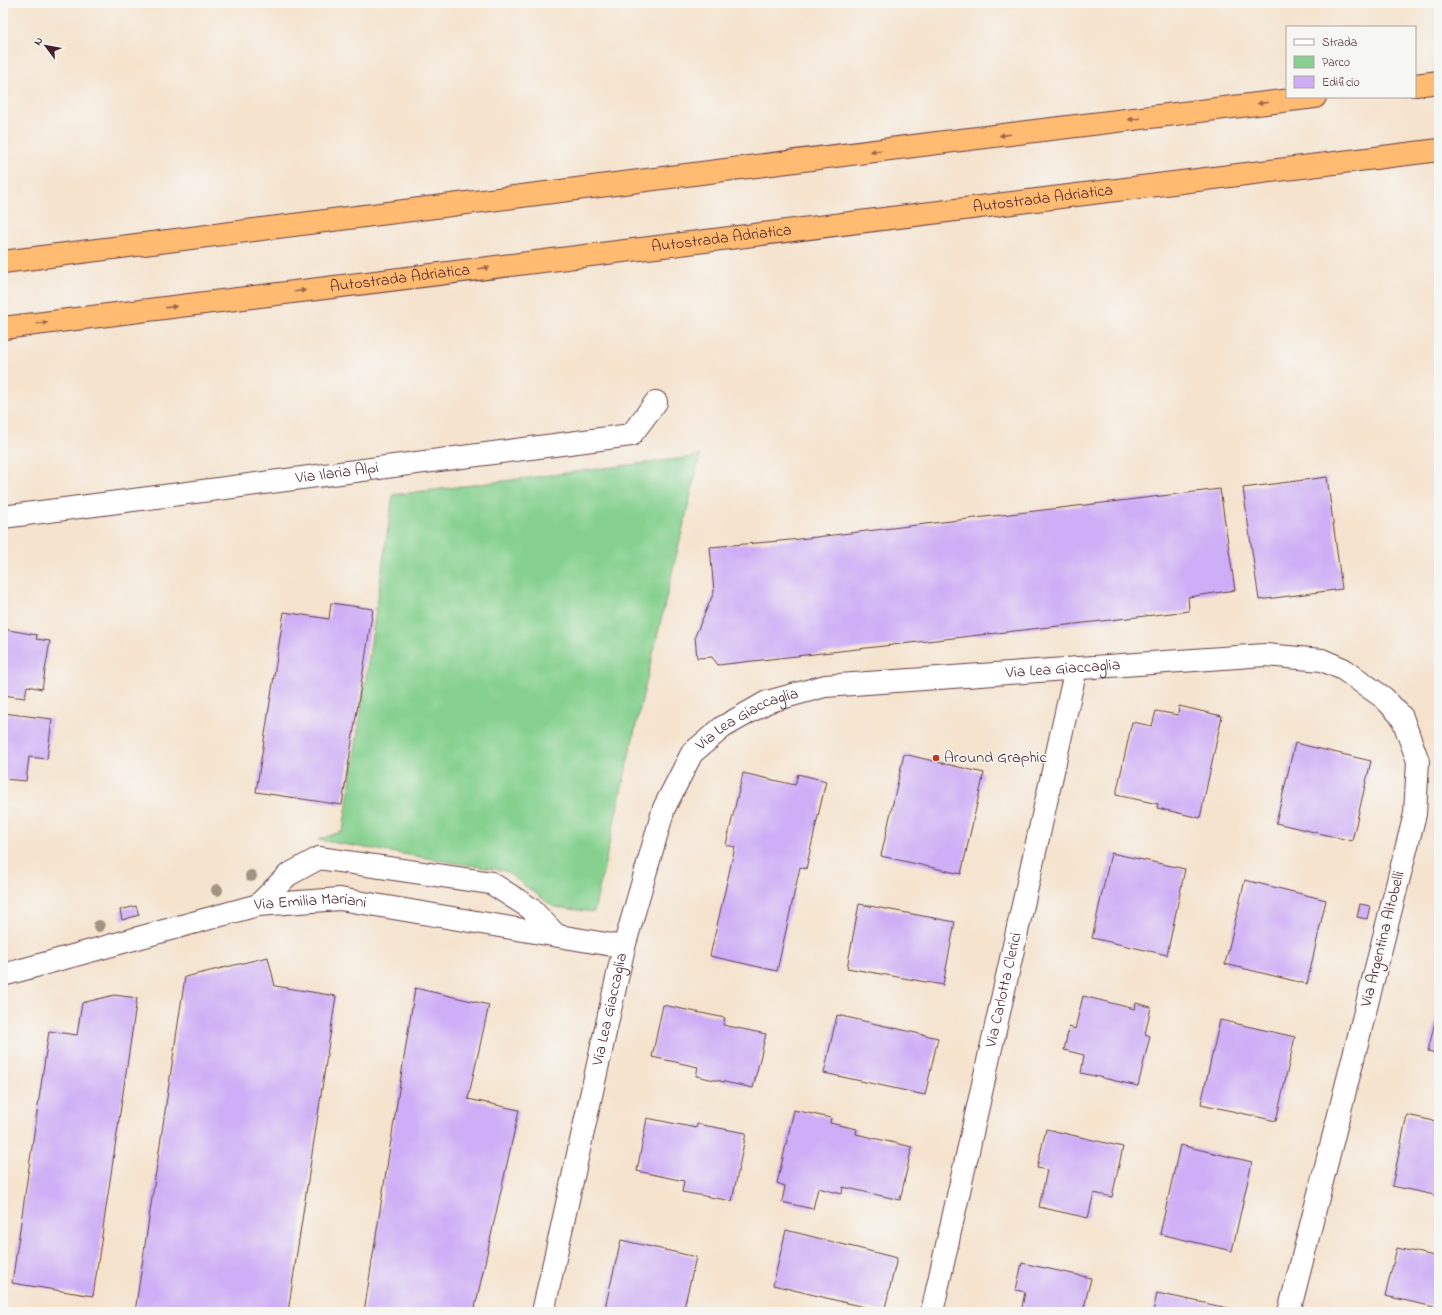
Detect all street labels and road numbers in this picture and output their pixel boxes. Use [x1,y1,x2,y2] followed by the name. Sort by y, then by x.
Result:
[972,179,1114,220] street label: Autostrada Adriatica
[650,218,793,260] street label: Autostrada Adriatica
[329,258,471,299] street label: Autostrada Adriatica
[293,456,380,491] street label: Via Ilaria Alpi
[1004,653,1121,685] street label: Via Lea Giaccaglia
[690,682,801,757] street label: Via Lea Giaccaglia
[1354,868,1412,1010] street label: Via Argentina Altobelli
[252,887,368,917] street label: Via Emilia Mariani
[979,930,1029,1051] street label: Via Carlotta Clerici
[586,951,634,1069] street label: Via Lea Giaccaglia

